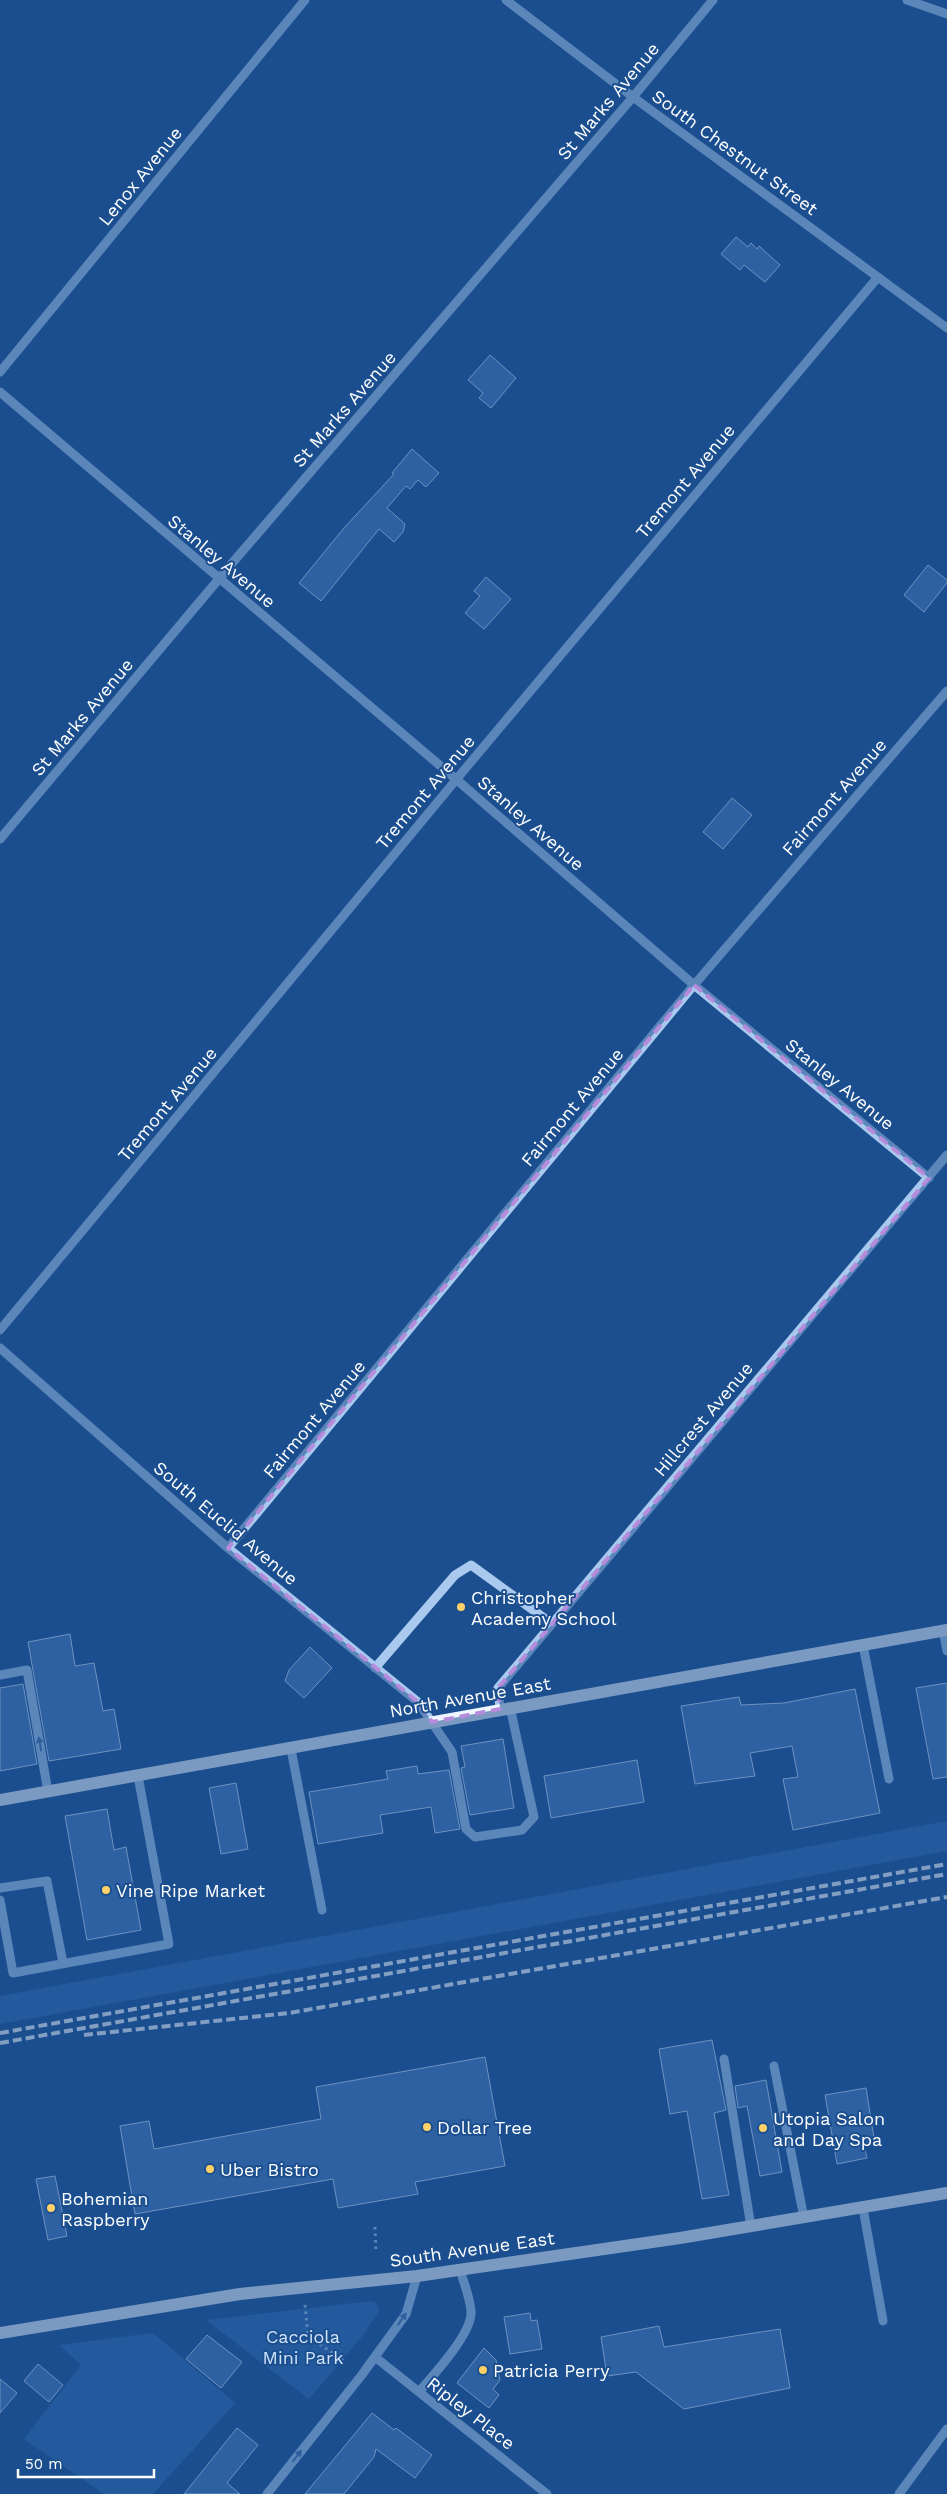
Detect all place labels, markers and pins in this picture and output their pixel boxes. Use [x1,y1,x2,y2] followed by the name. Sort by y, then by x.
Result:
[471,1587,617,1629] place label: Christopher Academy School
[455,1601,467,1613] marker: Christopher Academy School
[116,1880,265,1901] place label: Vine Ripe Market
[100,1884,112,1896] marker: Vine Ripe Market
[773,2108,885,2150] place label: Utopia Salon and Day Spa
[437,2117,532,2138] place label: Dollar Tree
[421,2121,433,2133] marker: Dollar Tree
[757,2122,769,2134] marker: Utopia Salon and Day Spa
[220,2159,319,2180] place label: Uber Bistro
[204,2163,216,2175] marker: Uber Bistro
[61,2188,150,2230] place label: Bohemian Raspberry
[45,2202,57,2214] marker: Bohemian Raspberry
[493,2360,610,2381] place label: Patricia Perry
[477,2364,489,2376] marker: Patricia Perry

